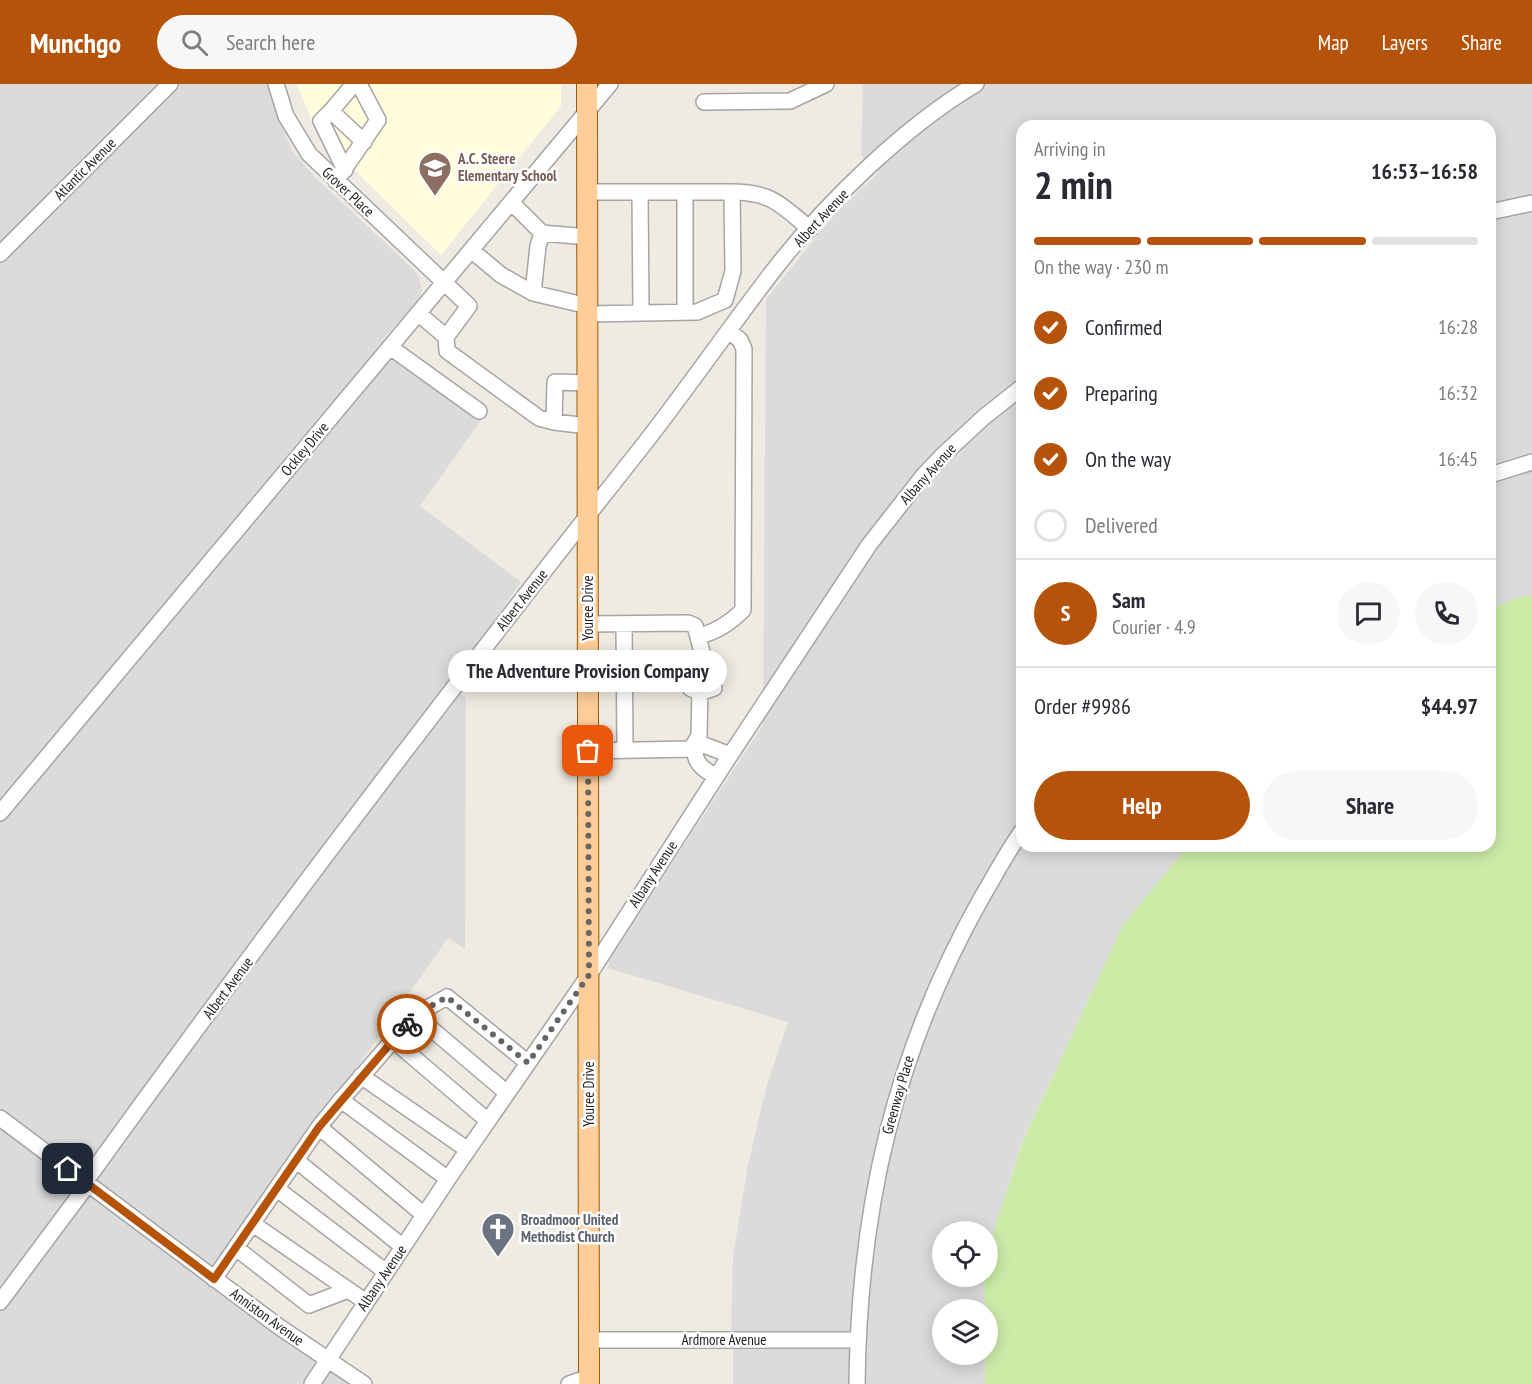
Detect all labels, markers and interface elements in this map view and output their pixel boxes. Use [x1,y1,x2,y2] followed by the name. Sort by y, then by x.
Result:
[157,15,577,69] search box
[30,24,121,61] text: Munchgo
[178,26,211,59] icon: search
[226,28,315,56] text: Search here
[1318,29,1349,56] text: Map
[1382,29,1428,56] text: Layers
[1461,29,1502,56] text: Share
[50,134,120,204] street label: Atlantic Avenue
[1034,136,1106,162] text: Arriving in
[457,149,557,185] place label: A.C. Steere Elementary School
[417,150,453,197] school or university icon: A.C. Steere Elementary School
[1371,157,1478,185] text: 16:53–16:58
[1034,159,1113,210] text: 2 min
[318,163,378,221] street label: Grover Place
[789,185,852,251] street label: Albert Avenue
[1034,254,1169,280] text: On the way · 230 m
[1034,311,1067,344] icon: check
[1085,313,1162,341] text: Confirmed
[1438,314,1478,340] text: 16:28
[1034,377,1067,410] icon: check
[1085,379,1158,407] text: Preparing
[1438,380,1478,406] text: 16:32
[277,418,333,479] street label: Ockley Drive
[895,439,960,508] street label: Albany Avenue
[1034,443,1067,476] icon: check
[1085,445,1171,473] text: On the way
[1438,446,1478,472] text: 16:45
[1085,511,1158,539] text: Delivered
[492,565,551,634] street label: Albert Avenue
[578,575,597,641] street label: Youree Drive
[1337,582,1400,645] button: chat
[1415,582,1478,645] button: phone
[1112,586,1145,614] text: Sam
[1061,599,1070,627] text: S
[1112,614,1196,640] text: Courier · 4.9
[448,649,728,691] callout: The Adventure Provision Company
[466,658,709,684] text: The Adventure Provision Company
[1034,692,1131,720] text: Order #9986
[1421,692,1478,720] text: $44.97
[562,725,613,776] pin
[571,734,604,767] icon: bag
[1034,771,1250,840] button: Help
[1262,771,1478,840] button: Share
[624,837,681,911] street label: Albany Avenue
[198,953,257,1022] street label: Albert Avenue
[377,994,437,1054] courier
[391,1008,424,1041] icon: bike
[877,1053,918,1136] street label: Greenway Place
[579,1061,598,1127] street label: Youree Drive
[42,1143,93,1194] pin
[51,1152,84,1185] icon: home
[521,1210,619,1246] place label: Broadmoor United Methodist Church
[480,1211,516,1258] church icon: Broadmoor United Methodist Church
[932,1221,998,1365] map controls
[932,1221,998,1287] button: locate
[353,1241,411,1314] street label: Albany Avenue
[227,1284,308,1350] street label: Anniston Avenue
[932,1299,998,1365] button: layers
[682,1330,766,1349] street label: Ardmore Avenue

